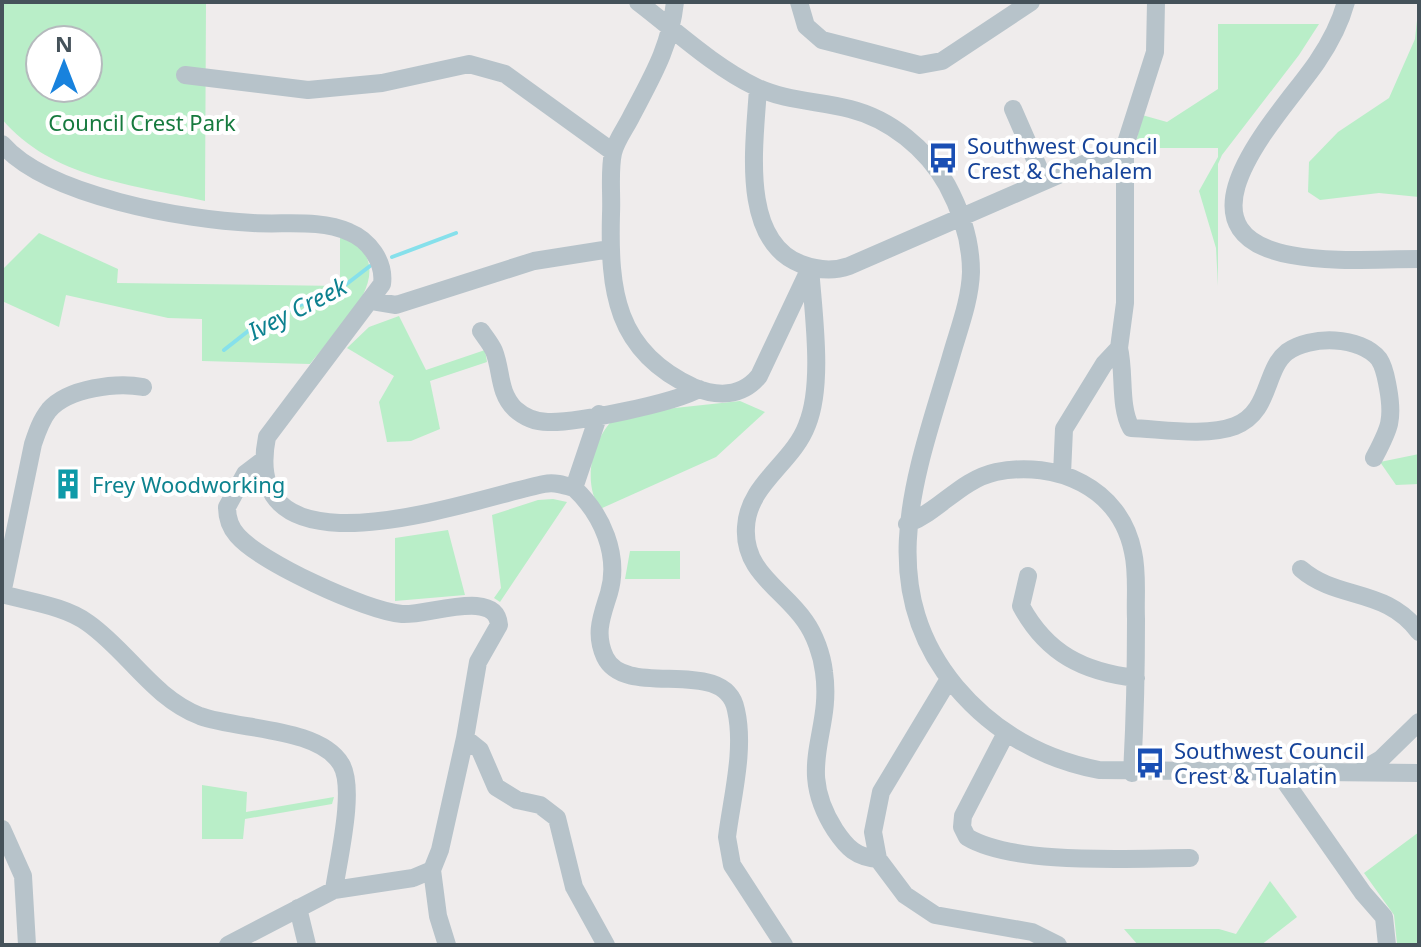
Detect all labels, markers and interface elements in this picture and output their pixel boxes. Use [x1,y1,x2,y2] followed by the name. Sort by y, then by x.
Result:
[24,24,104,104] north arrow
[55,28,73,58] text: N
[48,107,236,137] park label: Council Crest Park
[967,130,1158,185] place label: Southwest Council Crest & Chehalem
[926,141,960,175] bus stop icon: Southwest Council Crest & Chehalem
[241,269,353,347] water label: Ivey Creek
[51,467,85,501] building icon: Frey Woodworking
[92,469,285,499] place label: Frey Woodworking
[1174,735,1365,790] place label: Southwest Council Crest & Tualatin
[1133,746,1167,780] bus stop icon: Southwest Council Crest & Tualatin

